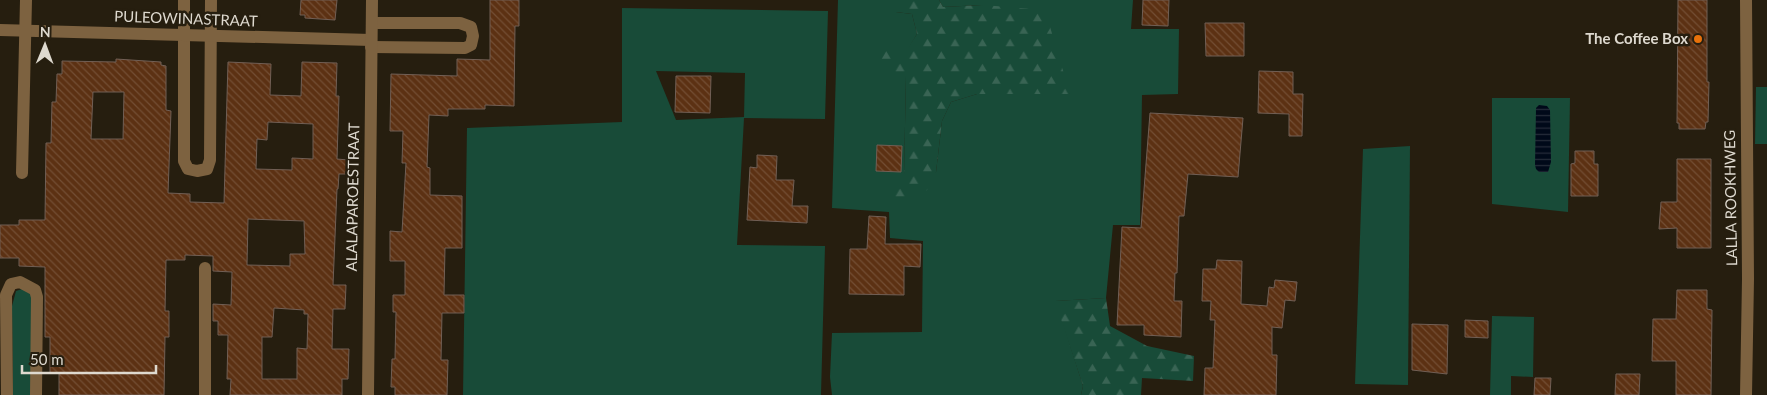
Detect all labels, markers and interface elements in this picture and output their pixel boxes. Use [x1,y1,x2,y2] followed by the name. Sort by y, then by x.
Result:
[114,6,258,30] street label: PULEOWINASTRAAT
[20,20,70,70] north arrow
[40,23,51,40] text: N
[1585,29,1688,47] place label: The Coffee Box
[1692,33,1704,45] marker: The Coffee Box
[342,122,362,272] street label: ALALAPAROESTRAAT
[1720,130,1740,266] street label: LALLA ROOKHWEG
[22,342,156,374] scale bar
[30,350,64,368] text: 50 m

